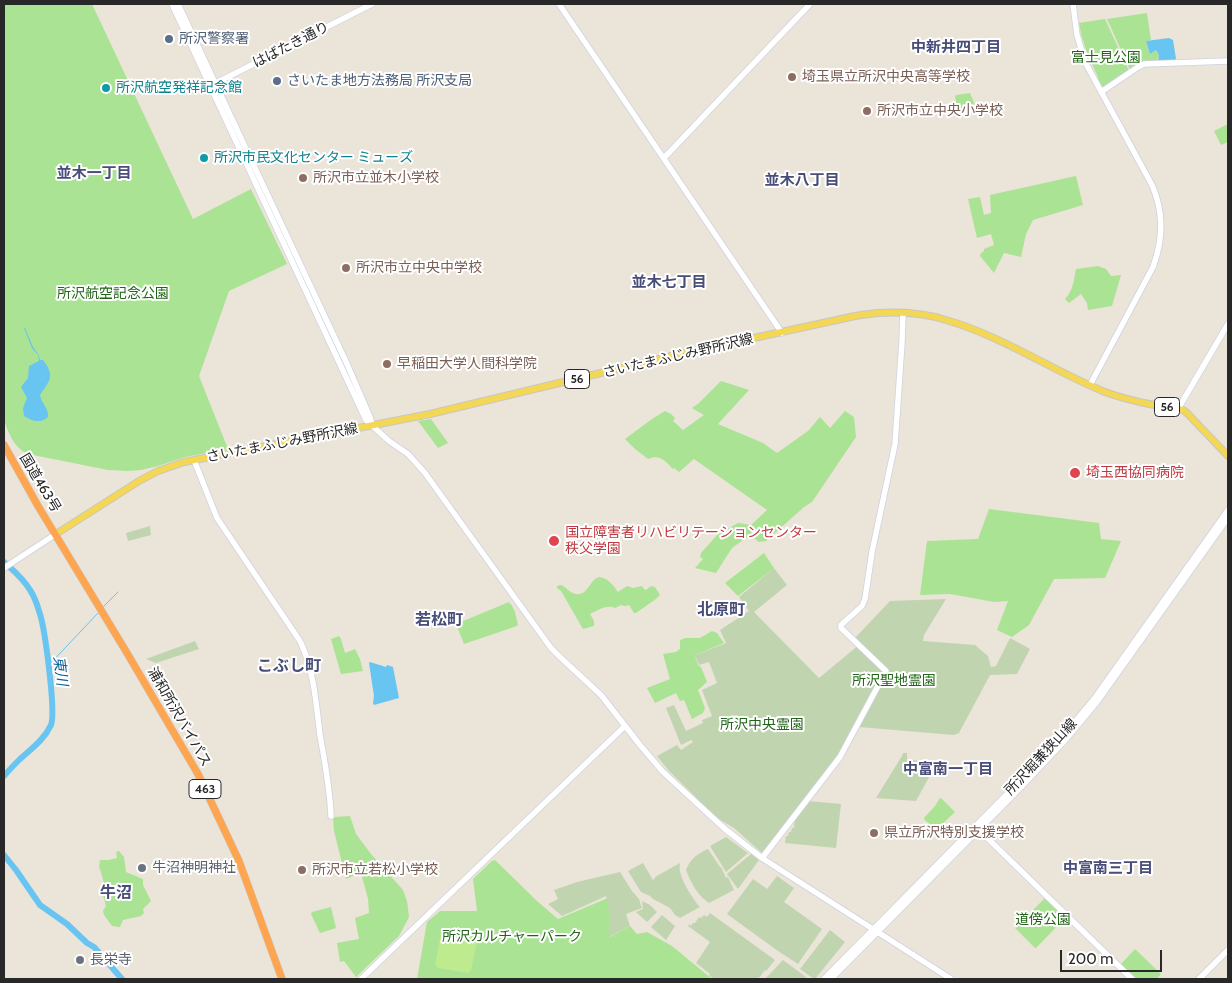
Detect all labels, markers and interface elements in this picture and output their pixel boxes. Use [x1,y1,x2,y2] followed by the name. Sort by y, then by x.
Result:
[250,18,332,72] street label: はばたき通り
[179,31,249,47] place label: 所沢警察署
[163,33,175,45] marker: 所沢警察署
[911,39,1001,57] district label: 中新井四丁目
[1071,50,1141,66] park label: 富士見公園
[802,69,970,85] place label: 埼玉県立所沢中央高等学校
[786,71,798,83] marker: 埼玉県立所沢中央高等学校
[287,73,472,89] place label: さいたま地方法務局 所沢支局
[271,75,283,87] marker: さいたま地方法務局 所沢支局
[116,80,242,96] place label: 所沢航空発祥記念館
[100,82,112,94] marker: 所沢航空発祥記念館
[877,103,1003,119] place label: 所沢市立中央小学校
[861,105,873,117] marker: 所沢市立中央小学校
[214,150,413,166] place label: 所沢市民文化センター ミューズ
[198,152,210,164] marker: 所沢市民文化センター ミューズ
[57,165,131,183] district label: 並木一丁目
[313,170,439,186] place label: 所沢市立並木小学校
[297,172,309,184] marker: 所沢市立並木小学校
[765,172,839,190] district label: 並木八丁目
[356,260,482,276] place label: 所沢市立中央中学校
[340,262,352,274] marker: 所沢市立中央中学校
[632,274,706,292] district label: 並木七丁目
[57,286,169,302] park label: 所沢航空記念公園
[601,330,755,382] street label: さいたまふじみ野所沢線
[397,356,537,372] place label: 早稲田大学人間科学院
[381,358,393,370] marker: 早稲田大学人間科学院
[564,369,590,388] road number: 56
[1154,398,1180,417] road number: 56
[205,420,359,466] street label: さいたまふじみ野所沢線
[16,451,64,515] street label: 国道463号
[1086,465,1184,481] place label: 埼玉西協同病院
[1068,466,1082,480] marker: 埼玉西協同病院
[565,525,817,558] place label: 国立障害者リハビリテーションセンター 秩父学園
[547,534,561,548] marker: 国立障害者リハビリテーションセンター 秩父学園
[697,600,745,620] district label: 北原町
[415,610,463,630] district label: 若松町
[49,655,71,687] water label: 東川
[257,656,321,676] district label: こぶし町
[144,664,214,770] street label: 浦和所沢バイパス
[852,673,936,689] park label: 所沢聖地霊園
[1001,715,1081,799] street label: 所沢堀兼狭山線
[720,717,804,733] park label: 所沢中央霊園
[903,761,993,779] district label: 中富南一丁目
[189,780,221,799] road number: 463
[884,825,1024,841] place label: 県立所沢特別支援学校
[868,827,880,839] marker: 県立所沢特別支援学校
[152,860,236,876] place label: 牛沼神明神社
[1063,860,1153,878] district label: 中富南三丁目
[136,862,148,874] marker: 牛沼神明神社
[312,862,438,878] place label: 所沢市立若松小学校
[296,864,308,876] marker: 所沢市立若松小学校
[100,883,132,903] district label: 牛沼
[1015,912,1071,928] park label: 道傍公園
[442,929,582,945] park label: 所沢カルチャーパーク
[1062,940,1164,972] scale bar
[1068,950,1113,968] text: 200 m
[90,952,132,968] place label: 長栄寺
[74,954,86,966] marker: 長栄寺

